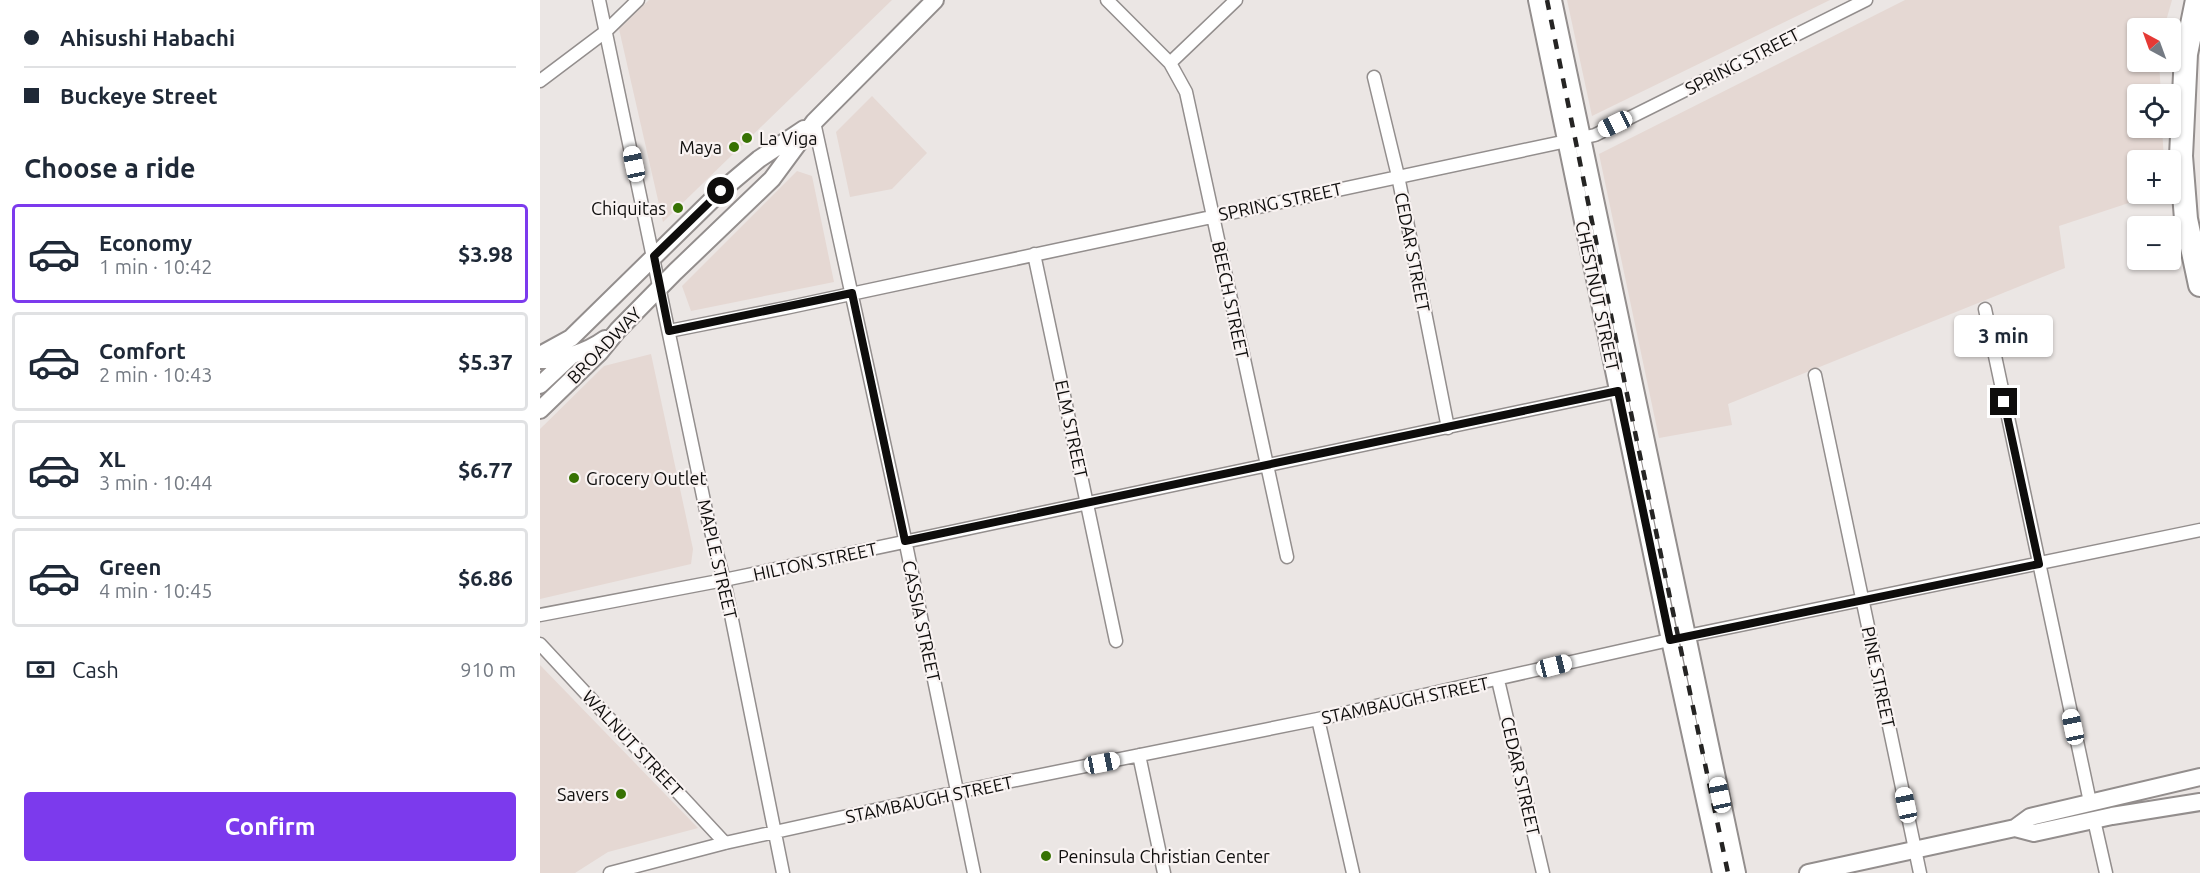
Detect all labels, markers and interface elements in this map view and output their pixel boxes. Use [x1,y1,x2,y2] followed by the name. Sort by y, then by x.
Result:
[2127,18,2181,72] north arrow
[2127,18,2181,270] map controls
[1681,24,1803,98] street label: SPRING STREET
[60,25,235,50] text: Ahisushi Habachi
[60,83,218,108] text: Buckeye Street
[2127,84,2181,138] button: locate
[1595,108,1635,140] car
[759,128,818,148] place label: La Viga
[740,131,754,145] marker: La Viga
[679,137,722,157] place label: Maya
[727,140,741,154] marker: Maya
[621,145,647,183] car
[2127,150,2181,204] button: +
[24,153,196,183] text: Choose a ride
[707,177,734,204] route start
[1216,178,1344,224] street label: SPRING STREET
[1392,190,1434,314] street label: CEDAR STREET
[591,198,666,218] place label: Chiquitas
[671,201,685,215] marker: Chiquitas
[2127,216,2181,270] button: −
[1572,219,1624,373] street label: CHESTNUT STREET
[27,227,81,281] icon: car
[99,230,192,255] text: Economy
[1209,239,1253,361] street label: BEECH STREET
[458,241,513,266] text: $3.98
[99,255,213,278] text: 1 min · 10:42
[563,302,646,387] street label: BROADWAY
[1954,315,2054,357] callout: 3 min
[1978,324,2029,347] text: 3 min
[27,335,81,389] icon: car
[99,338,186,363] text: Comfort
[458,349,513,374] text: $5.37
[99,363,213,386] text: 2 min · 10:43
[1052,378,1092,480] street label: ELM STREET
[1990,388,2017,415] route end
[27,443,81,497] icon: car
[99,446,126,471] text: XL
[458,457,513,482] text: $6.77
[586,468,707,488] place label: Grocery Outlet
[99,471,213,494] text: 3 min · 10:44
[567,471,581,485] marker: Grocery Outlet
[694,497,742,621] street label: MAPLE STREET
[751,538,879,584] street label: HILTON STREET
[27,551,81,605] icon: car
[99,554,161,579] text: Green
[899,558,945,684] street label: CASSIA STREET
[458,565,513,590] text: $6.86
[99,579,213,602] text: 4 min · 10:45
[1858,624,1900,730] street label: PINE STREET
[24,653,57,686] icon: cash
[1534,653,1574,679] car
[72,657,119,682] text: Cash
[460,658,516,681] text: 910 m
[1319,672,1491,728] street label: STAMBAUGH STREET
[579,686,687,800] street label: WALNUT STREET
[2060,708,2086,746] car
[1498,715,1544,837] street label: CEDAR STREET
[1083,751,1121,775] car
[843,771,1015,827] street label: STAMBAUGH STREET
[1707,776,1733,814] car
[557,784,609,804] place label: Savers
[1893,786,1919,824] car
[614,787,628,801] marker: Savers
[24,792,516,861] button: Confirm
[1058,846,1270,866] place label: Peninsula Christian Center
[1039,849,1053,863] marker: Peninsula Christian Center

